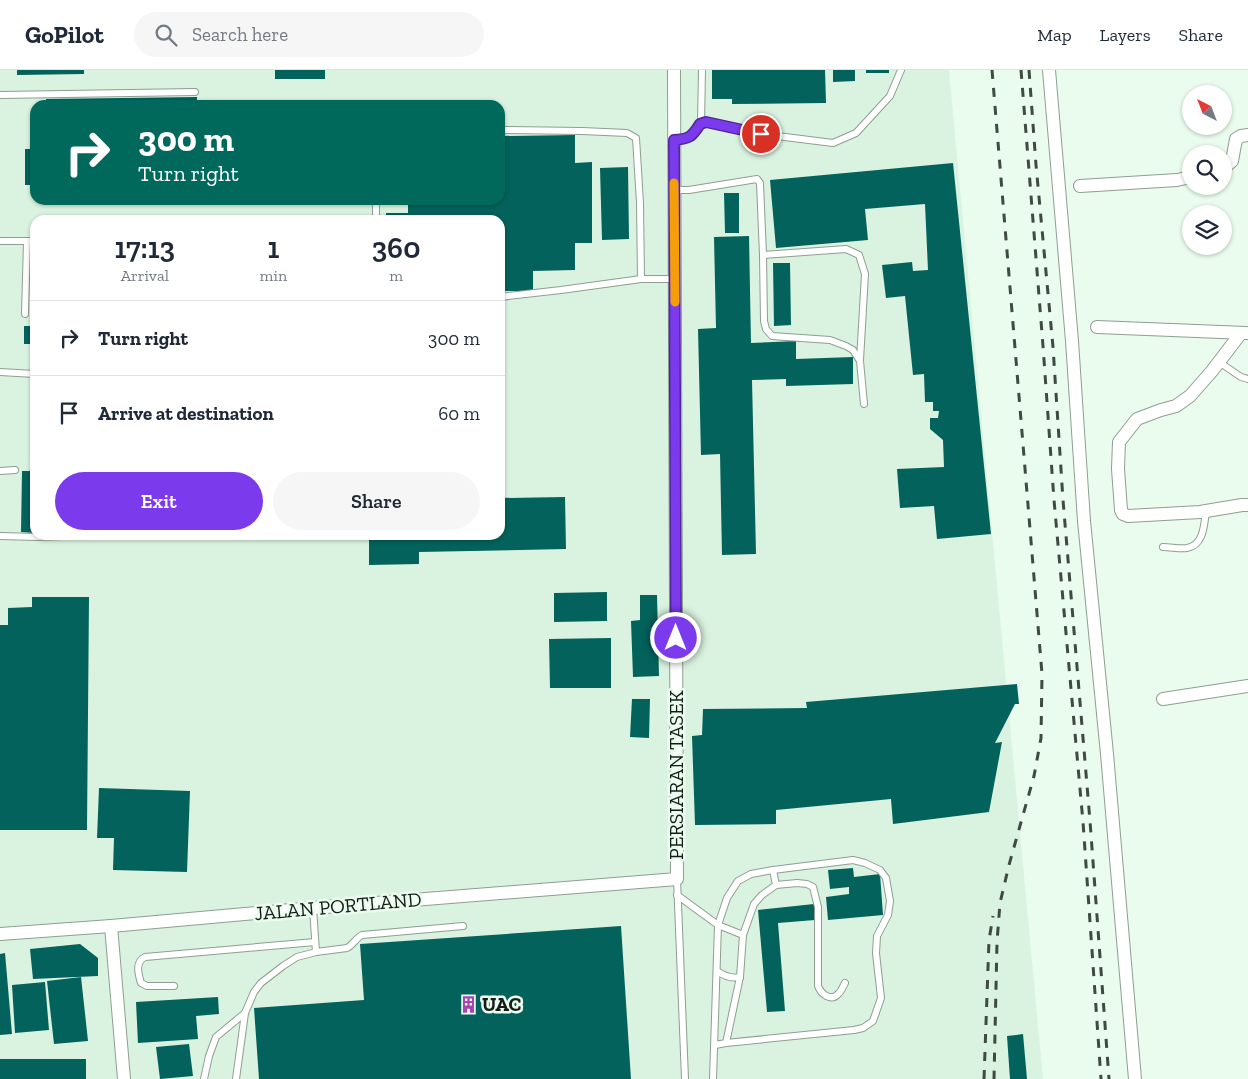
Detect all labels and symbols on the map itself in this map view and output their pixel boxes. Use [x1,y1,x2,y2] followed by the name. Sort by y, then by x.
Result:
[1182,85,1232,135] north arrow
[740,113,782,155] pin
[649,611,701,663] position arrow
[664,690,688,860] street label: PERSIARAN TASEK
[253,887,423,925] street label: JALAN PORTLAND
[482,992,522,1016] place label: UAC
[458,994,478,1014] building icon: UAC

